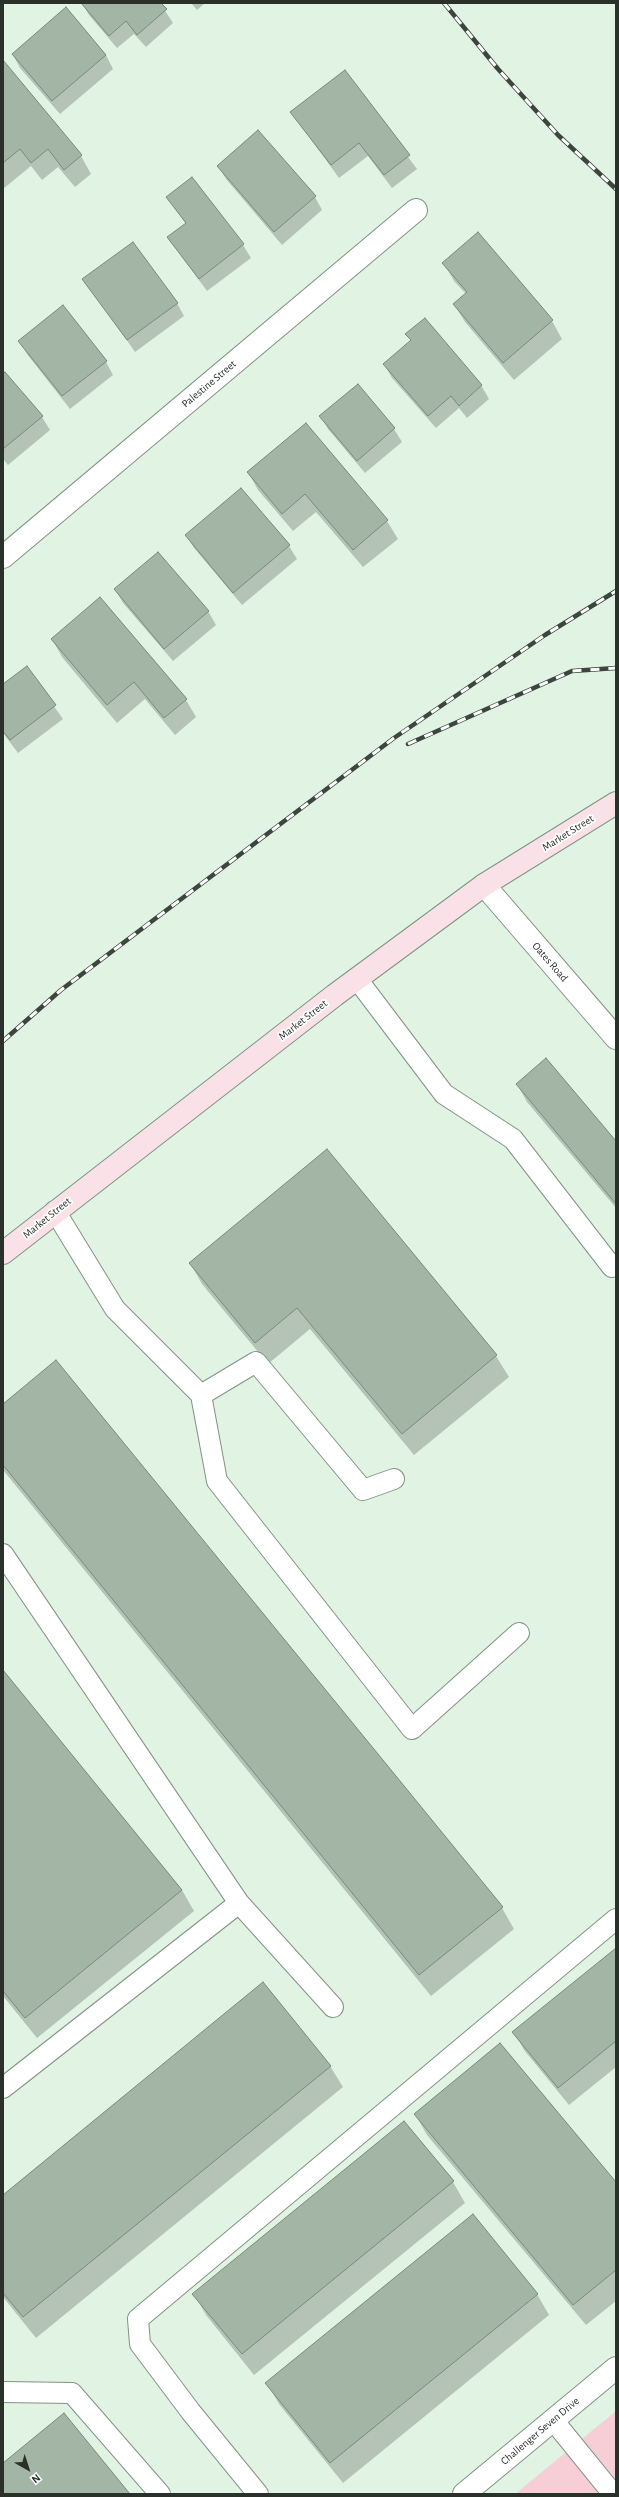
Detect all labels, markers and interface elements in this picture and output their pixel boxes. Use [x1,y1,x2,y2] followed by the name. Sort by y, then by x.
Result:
[179,357,239,411] street label: Palestine Street
[540,812,596,854] street label: Market Street
[529,939,571,985] street label: Oates Road
[276,997,330,1043] street label: Market Street
[20,1195,74,1241] street label: Market Street
[498,2394,582,2468] street label: Challenger Seven Drive
[8,2449,48,2489] north arrow
[29,2472,42,2485] text: N

